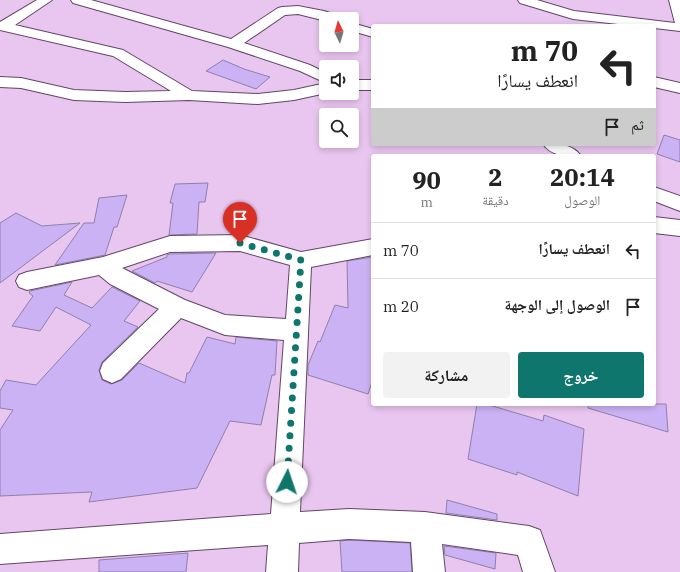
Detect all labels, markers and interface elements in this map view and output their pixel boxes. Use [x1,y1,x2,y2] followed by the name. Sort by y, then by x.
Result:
[319,12,359,52] north arrow
[319,12,359,148] map controls
[511,32,578,69] text: 70 m
[592,40,644,92] icon: left
[319,60,359,100] button: sound
[497,69,578,92] text: انعطف يسارًا
[319,108,359,148] button: search
[631,115,644,134] text: ثم
[601,116,623,138] icon: arrive
[488,161,503,193] text: 2
[550,161,615,193] text: 20:14
[412,164,441,196] text: 90
[482,192,509,209] text: دقيقة
[564,192,600,209] text: الوصول
[420,194,433,211] text: m
[223,202,257,243] pin
[229,208,251,230] icon: arrive
[539,239,610,258] text: انعطف يسارًا
[622,240,644,262] icon: left
[383,241,419,260] text: 70 m
[504,295,610,314] text: الوصول إلى الوجهة
[622,296,644,318] icon: arrive
[383,297,419,316] text: 20 m
[383,352,510,398] button: مشاركة
[518,352,644,398] button: خروج
[266,461,308,503] position arrow

